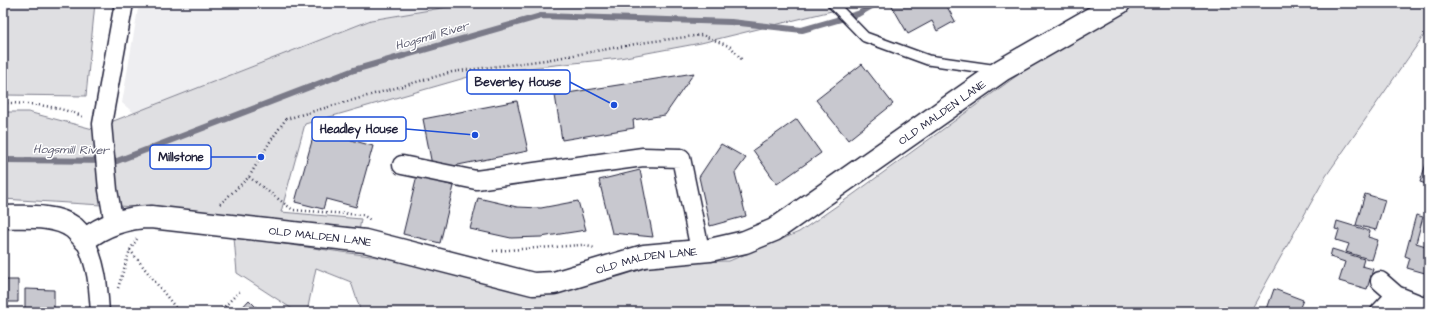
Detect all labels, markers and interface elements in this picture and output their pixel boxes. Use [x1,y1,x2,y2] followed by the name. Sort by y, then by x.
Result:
[393,17,472,56] water label: Hogsmill River
[467,70,570,94] callout: Beverley House
[475,74,562,92] text: Beverley House
[895,76,989,148] street label: OLD MALDEN LANE
[312,117,406,141] callout: Headley House
[320,121,399,139] text: Headley House
[33,141,110,160] water label: Hogsmill River
[150,145,211,169] callout: Millstone
[158,149,204,166] text: Millstone
[268,223,374,250] street label: OLD MALDEN LANE
[594,244,698,278] street label: OLD MALDEN LANE

